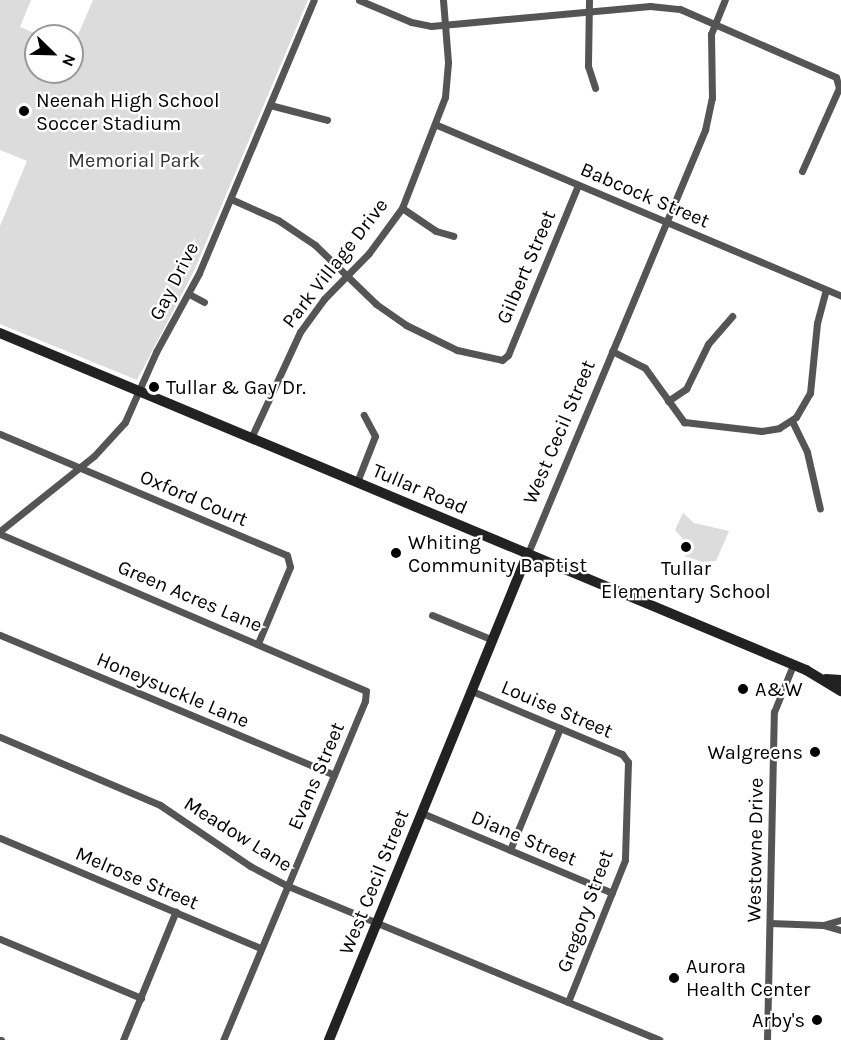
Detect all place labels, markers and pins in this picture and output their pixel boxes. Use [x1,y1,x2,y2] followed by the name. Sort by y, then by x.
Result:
[36,88,219,135] place label: Neenah High School Soccer Stadium
[17,104,31,118] marker: Neenah High School Soccer Stadium
[166,375,306,399] place label: Tullar & Gay Dr.
[147,380,161,394] marker: Tullar & Gay Dr.
[408,530,587,577] place label: Whiting Community Baptist
[679,540,693,554] marker: Tullar Elementary School
[389,546,403,560] marker: Whiting Community Baptist
[601,556,771,603] place label: Tullar Elementary School
[755,677,803,701] place label: A&W
[736,682,750,696] marker: A&W
[708,740,803,764] place label: Walgreens
[808,745,822,759] marker: Walgreens
[686,954,810,1001] place label: Aurora Health Center
[667,971,681,985] marker: Aurora Health Center
[752,1008,805,1032] place label: Arby's
[810,1013,824,1027] marker: Arby's

